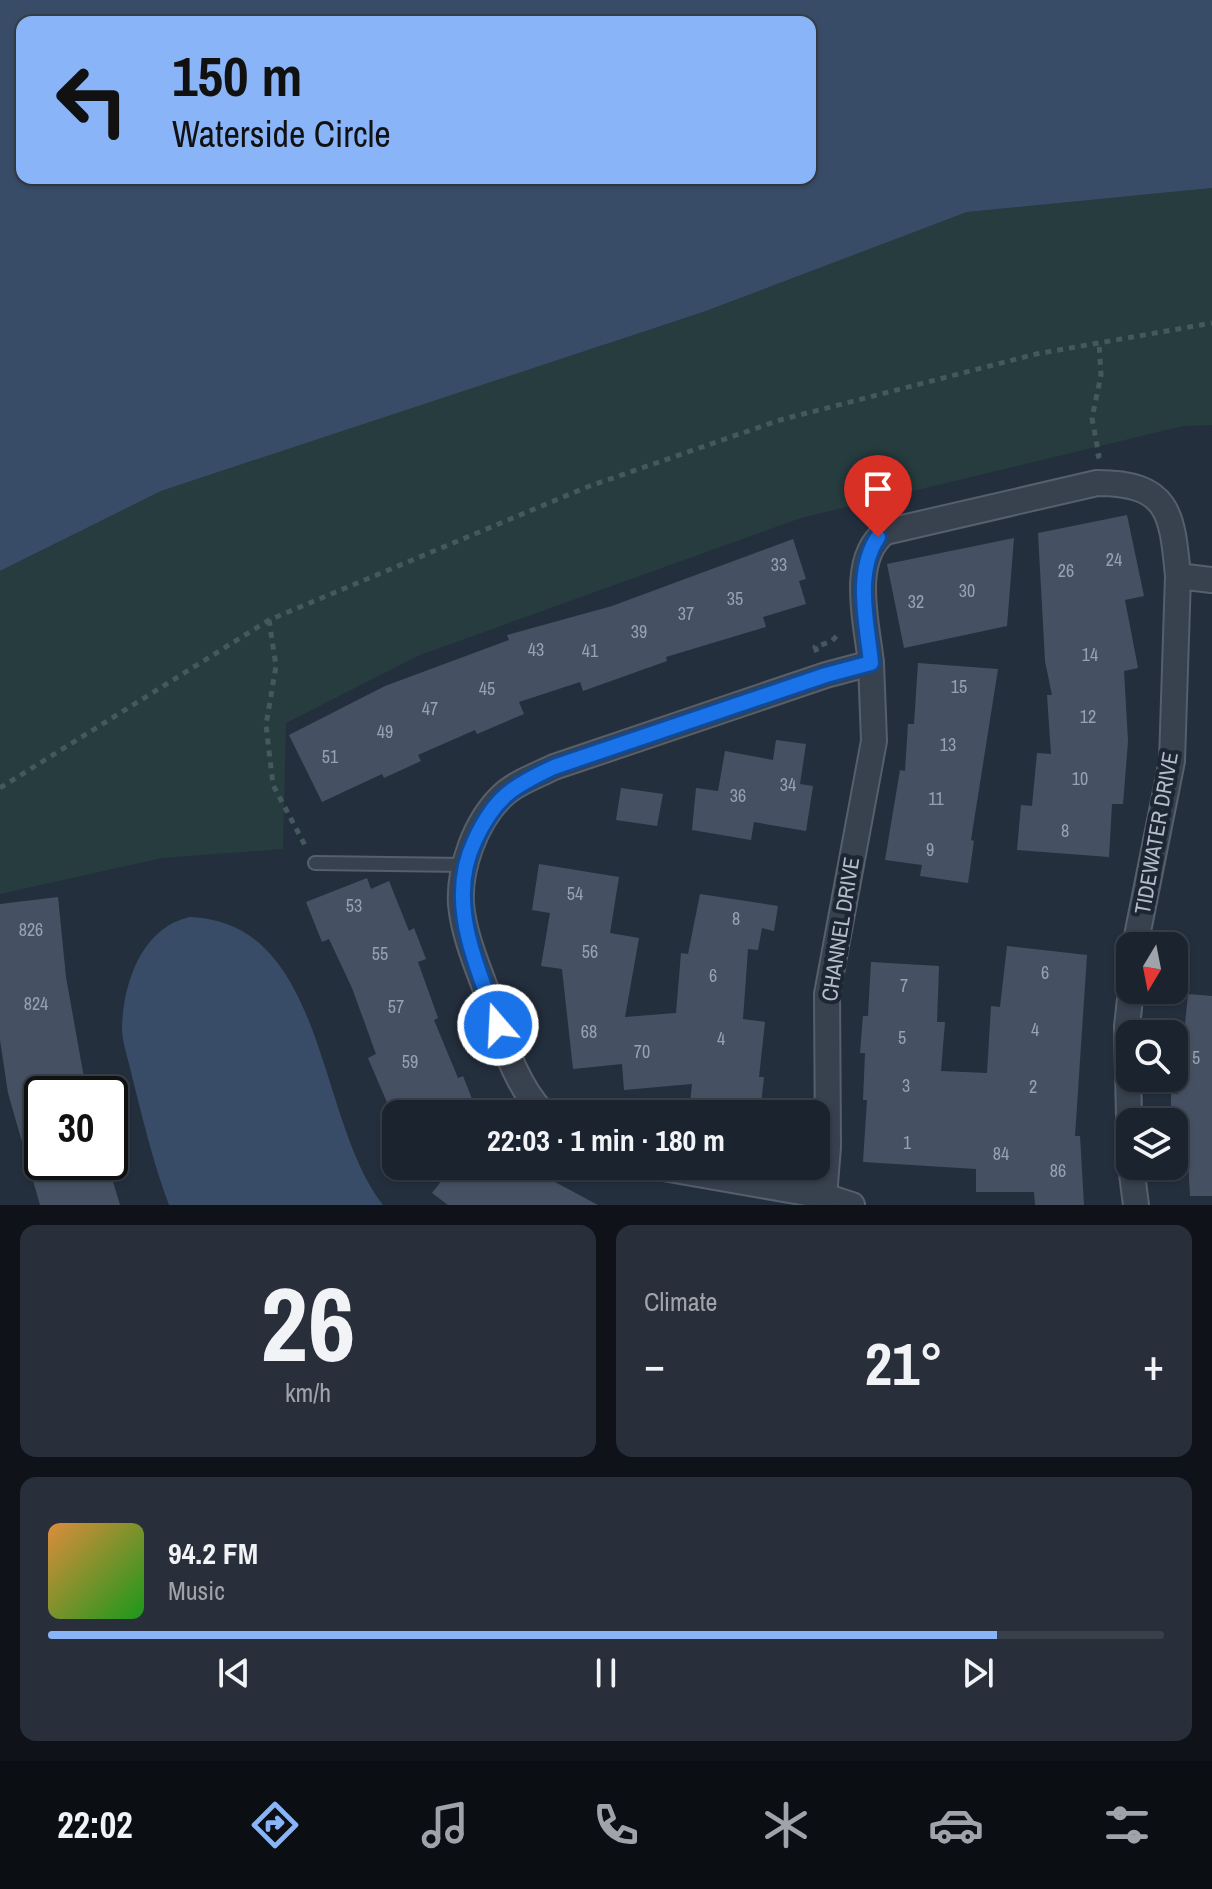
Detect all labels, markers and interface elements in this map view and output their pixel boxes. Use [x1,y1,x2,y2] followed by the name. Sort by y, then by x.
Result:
[172,38,302,113] text: 150 m
[40,48,144,152] icon: left
[172,110,391,158] text: Waterside Circle
[844,455,912,537] pin
[856,467,900,511] icon: arrive
[1106,547,1122,572] house number: 24
[771,552,787,577] house number: 33
[1058,558,1074,583] house number: 26
[959,578,975,603] house number: 30
[727,586,743,611] house number: 35
[908,589,924,614] house number: 32
[678,601,694,626] house number: 37
[631,619,647,644] house number: 39
[528,637,544,662] house number: 43
[582,638,599,663] house number: 41
[1082,642,1098,667] house number: 14
[951,674,967,699] house number: 15
[479,676,495,701] house number: 45
[422,696,438,721] house number: 47
[1080,704,1096,729] house number: 12
[377,719,393,744] house number: 49
[940,732,956,757] house number: 13
[322,744,339,769] house number: 51
[1127,749,1185,917] street label: TIDEWATER DRIVE
[1072,766,1088,791] house number: 10
[780,772,796,797] house number: 34
[730,783,746,808] house number: 36
[928,786,944,811] house number: 11
[1061,818,1069,843] house number: 8
[926,837,934,862] house number: 9
[814,855,866,1003] street label: CHANNEL DRIVE
[567,881,583,906] house number: 54
[346,893,362,918] house number: 53
[732,906,740,931] house number: 8
[19,917,43,942] house number: 826
[1116,932,1188,1004] north arrow
[1116,932,1188,1180] map controls
[582,939,598,964] house number: 56
[372,941,388,966] house number: 55
[1041,960,1049,985] house number: 6
[709,963,717,988] house number: 6
[900,973,908,998] house number: 7
[456,983,540,1067] position arrow
[24,991,48,1016] house number: 824
[388,994,404,1019] house number: 57
[1031,1017,1039,1042] house number: 4
[581,1019,597,1044] house number: 68
[1116,1020,1188,1092] button: search
[898,1025,906,1050] house number: 5
[717,1026,725,1051] house number: 4
[634,1039,650,1064] house number: 70
[1192,1045,1200,1070] house number: 5
[402,1049,418,1074] house number: 59
[902,1073,910,1098] house number: 3
[1029,1074,1037,1099] house number: 2
[24,1076,128,1180] speed limit sign: 30
[1116,1108,1188,1180] button: layers
[487,1120,725,1160] text: 22:03 · 1 min · 180 m
[903,1130,912,1155] house number: 1
[993,1141,1009,1166] house number: 84
[1050,1158,1066,1183] house number: 86
[261,1253,355,1393] text: 26
[644,1284,717,1319] text: Climate
[865,1323,943,1404] text: 21°
[644,1334,665,1394] text: −
[1143,1334,1164,1394] text: +
[285,1375,331,1410] text: km/h
[168,1533,258,1573] text: 94.2 FM
[168,1573,225,1608] text: Music
[212,1651,256,1695] icon: previous
[584,1651,628,1695] icon: pause
[956,1651,1000,1695] icon: next
[247,1797,303,1853] icon: directions
[417,1797,473,1853] icon: music
[588,1797,644,1853] icon: phone
[758,1797,814,1853] icon: climate
[928,1797,984,1853] icon: car
[1099,1797,1155,1853] icon: filters
[57,1801,133,1849] text: 22:02

